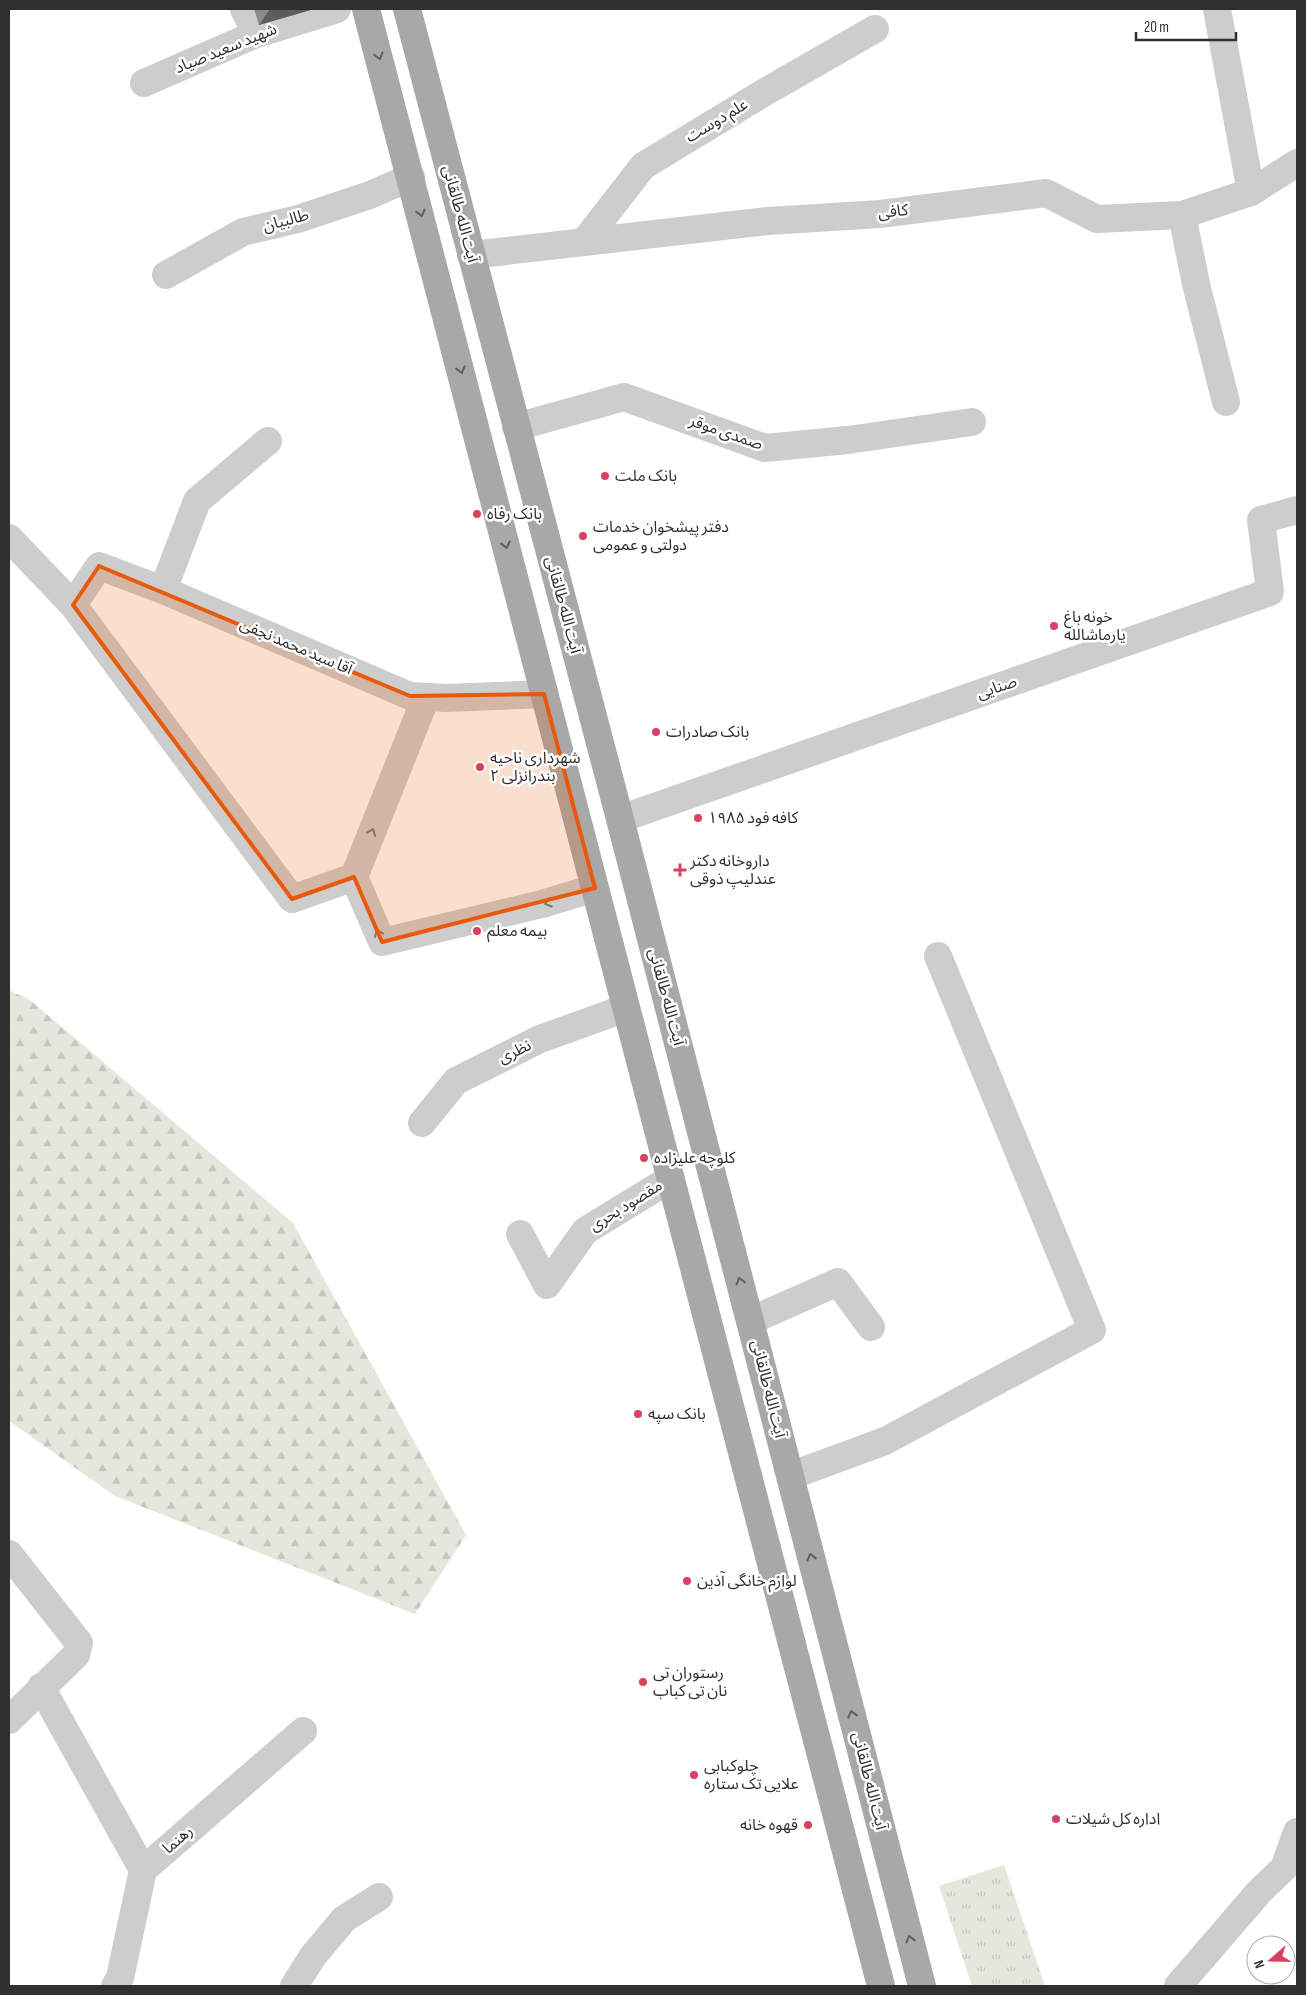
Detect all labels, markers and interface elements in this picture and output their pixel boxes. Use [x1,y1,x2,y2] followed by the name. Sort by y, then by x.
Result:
[1136,10,1236,42] scale bar
[1144,18,1169,37] text: 20 m
[172,20,280,78] street label: شهید سعید صیاد
[373,51,383,59] one-way arrow
[682,95,753,149] street label: علم دوست
[438,163,482,266] street label: آیت الله طالقانی
[877,201,909,223] street label: کافی
[261,206,311,236] street label: طالبیان
[415,208,425,216] one-way arrow
[455,366,466,375] one-way arrow
[686,411,765,454] street label: صمدی موقر
[615,467,677,486] place label: بانک ملت
[599,470,611,482] marker: بانک ملت
[487,505,542,524] place label: بانک رفاه
[471,508,483,520] marker: بانک رفاه
[593,518,729,555] place label: دفتر پیشخوان خدمات دولتی و عمومی
[577,530,589,542] marker: دفتر پیشخوان خدمات دولتی و عمومی
[500,540,511,549] one-way arrow
[541,554,585,657] street label: آیت الله طالقانی
[1064,608,1126,645] place label: خونه باغ یارماشالله
[237,615,357,680] street label: آقا سید محمد نجفی
[1048,620,1060,632] marker: خونه باغ یارماشالله
[974,672,1020,704] street label: صنایی
[666,723,749,742] place label: بانک صادرات
[650,726,662,738] marker: بانک صادرات
[490,749,581,786] place label: شهرداری ناحیه ۲ بندرانزلی
[474,761,486,773] marker: شهرداری ناحیه ۲ بندرانزلی
[708,809,799,828] place label: کافه فود ۱۹۸۵
[692,812,704,824] marker: کافه فود ۱۹۸۵
[366,828,376,836] one-way arrow
[689,852,776,889] place label: داروخانه دکتر عندلیپ ذوقی
[674,864,686,876] marker: داروخانه دکتر عندلیپ ذوقی
[544,897,553,907] one-way arrow
[487,922,547,943] place label: بیمه معلم
[471,925,483,937] marker: بیمه معلم
[374,929,385,938] one-way arrow
[644,946,688,1049] street label: آیت الله طالقانی
[495,1036,535,1068] street label: نظری
[654,1149,736,1168] place label: کلوچه علیزاده
[638,1152,650,1164] marker: کلوچه علیزاده
[586,1176,666,1236] street label: مقصود بحری
[735,1276,746,1285] one-way arrow
[747,1338,790,1441] street label: آیت الله طالقانی
[648,1405,706,1424] place label: بانک سپه
[632,1408,644,1420] marker: بانک سپه
[806,1552,817,1561] one-way arrow
[697,1571,797,1593] place label: لوازم خانگی آذین
[681,1575,693,1587] marker: لوازم خانگی آذین
[653,1664,727,1701] place label: رستوران تی نان تی کباب
[637,1676,649,1688] marker: رستوران تی نان تی کباب
[847,1710,857,1718] one-way arrow
[848,1730,891,1833] street label: آیت الله طالقانی
[704,1757,799,1794] place label: چلوکبابی علایی تک ستاره
[688,1769,700,1781] marker: چلوکبابی علایی تک ستاره
[1066,1810,1160,1829] place label: اداره کل شیلات
[1050,1813,1062,1825] marker: اداره کل شیلات
[740,1816,798,1835] place label: قهوه خانه
[802,1819,814,1831] marker: قهوه خانه
[159,1822,197,1858] street label: رهنما
[1246,1935,1296,1985] north arrow
[905,1936,915,1944] one-way arrow
[1250,1958,1269,1971] text: N

